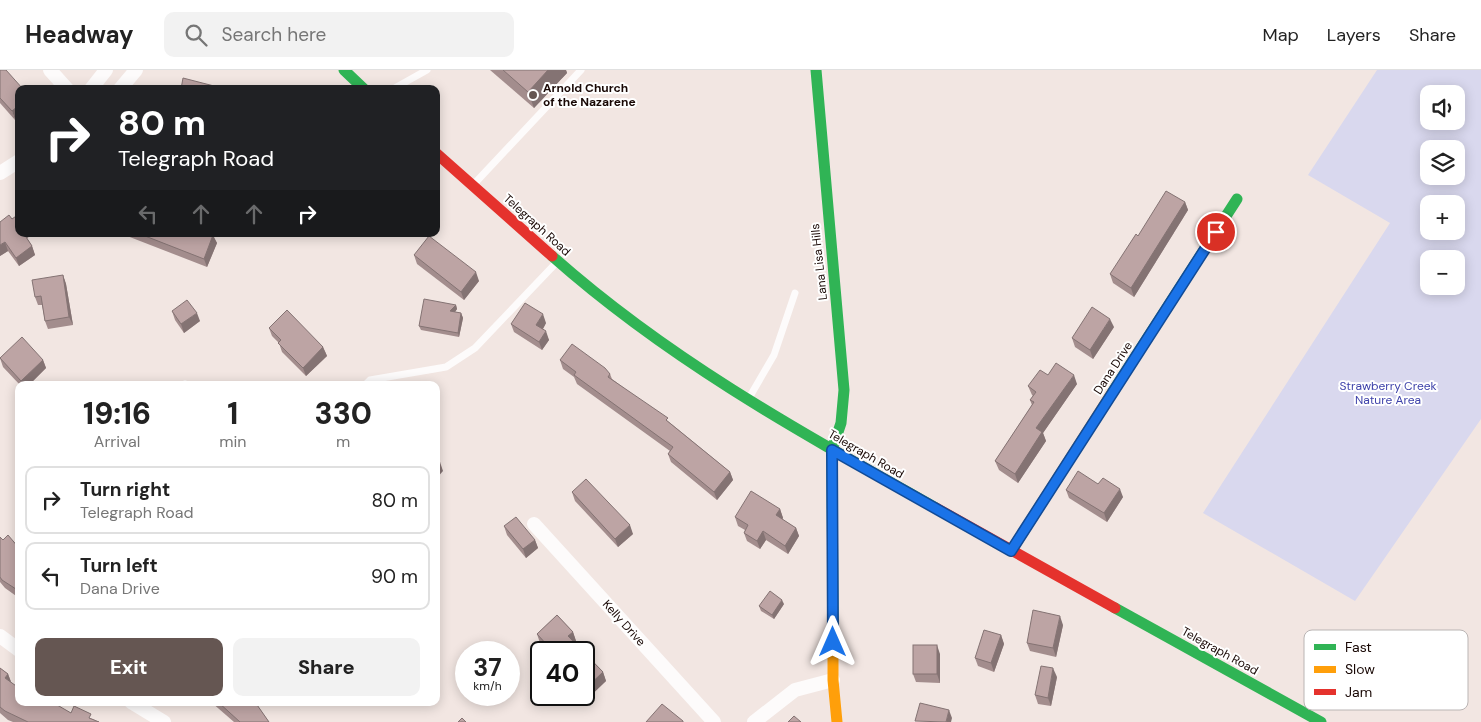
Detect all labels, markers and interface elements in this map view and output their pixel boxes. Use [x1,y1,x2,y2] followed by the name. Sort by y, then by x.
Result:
[164,12,514,57] search box
[25,19,134,50] text: Headway
[182,21,210,49] icon: search
[222,22,326,47] text: Search here
[1263,23,1299,47] text: Map
[1327,23,1381,47] text: Layers
[1409,23,1456,47] text: Share
[543,80,636,110] place label: Arnold Church of the Nazarene
[1420,85,1465,295] map controls
[1420,85,1465,130] button: sound
[527,89,539,101] marker: Arnold Church of the Nazarene
[118,100,206,146] text: 80 m
[35,105,100,170] icon: right
[1420,140,1465,185] button: layers
[118,144,274,173] text: Telegraph Road
[500,191,574,259] street label: Telegraph Road
[1420,195,1465,240] button: +
[134,200,162,228] icon: left
[187,200,215,228] icon: ahead
[240,200,268,228] icon: ahead
[293,200,321,228] icon: right
[1195,211,1237,253] pin
[1202,218,1230,246] icon: arrive
[807,223,831,301] street label: Lana Lisa Hills
[1420,250,1465,295] button: −
[1090,338,1136,397] street label: Dana Drive
[1339,378,1437,408] park label: Strawberry Creek Nature Area
[83,394,151,433] text: 19:16
[227,394,238,433] text: 1
[315,394,372,433] text: 330
[825,426,907,482] street label: Telegraph Road
[94,431,140,452] text: Arrival
[219,431,246,452] text: min
[336,431,350,452] text: m
[80,477,170,502] text: Turn right
[37,486,65,514] icon: right
[371,488,418,513] text: 80 m
[80,502,194,523] text: Telegraph Road
[80,553,158,578] text: Turn left
[37,562,65,590] icon: left
[371,564,418,589] text: 90 m
[80,578,160,599] text: Dana Drive
[599,596,649,650] street label: Kelly Drive
[806,615,858,667] position arrow
[1179,623,1261,679] street label: Telegraph Road
[1304,630,1468,710] legend
[35,638,223,696] button: Exit
[233,638,420,696] button: Share
[1345,638,1372,656] text: Fast
[530,641,595,706] speed limit sign: 40
[473,651,502,684] text: 37
[1345,660,1375,678] text: Slow
[473,678,502,694] text: km/h
[1345,683,1372,701] text: Jam

